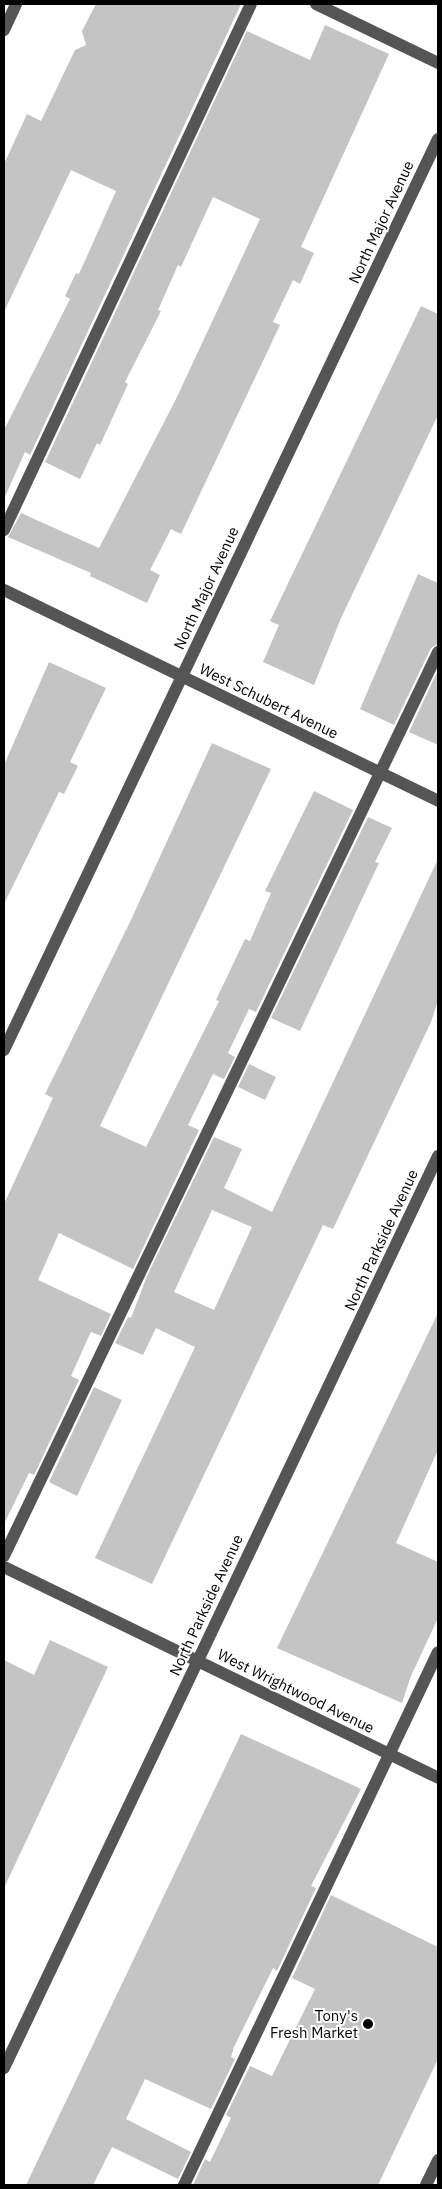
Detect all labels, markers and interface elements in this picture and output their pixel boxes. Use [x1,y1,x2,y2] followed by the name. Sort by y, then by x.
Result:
[345,158,417,286] street label: North Major Avenue
[170,524,242,652] street label: North Major Avenue
[197,660,341,742] street label: West Schubert Avenue
[340,1167,422,1313] street label: North Parkside Avenue
[165,1532,247,1678] street label: North Parkside Avenue
[215,1645,377,1737] street label: West Wrightwood Avenue
[270,2006,358,2041] place label: Tony's Fresh Market
[362,2018,374,2030] marker: Tony's Fresh Market

